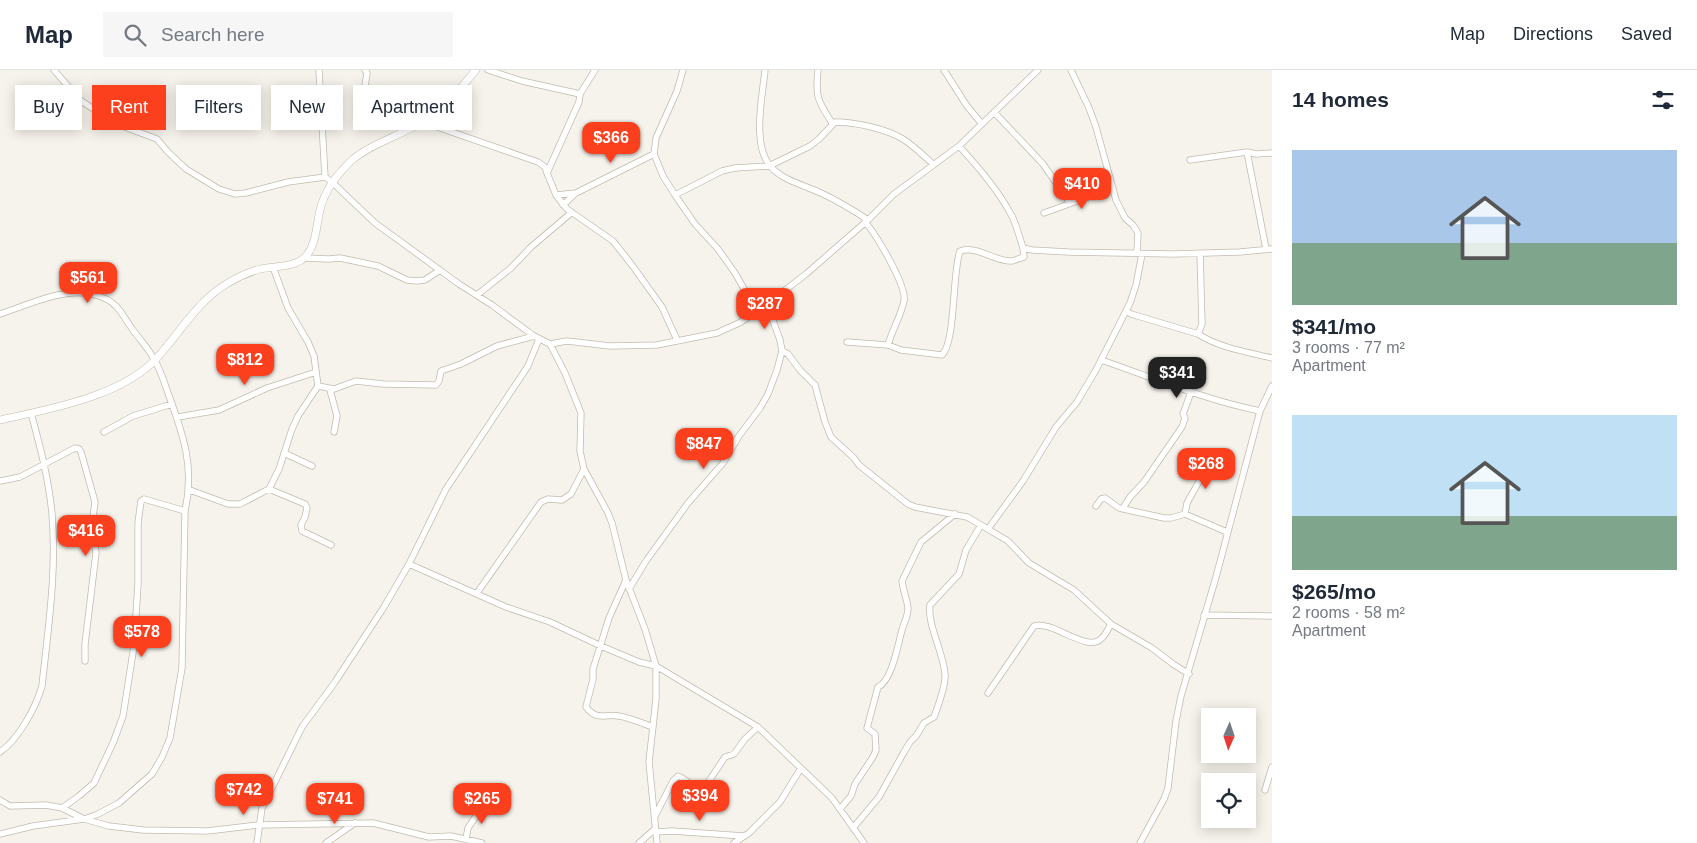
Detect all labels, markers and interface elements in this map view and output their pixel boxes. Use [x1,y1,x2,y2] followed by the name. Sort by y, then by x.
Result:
[103,12,453,57] search box
[25,21,73,48] text: Map
[121,21,149,49] icon: search
[161,24,265,45] text: Search here
[1450,24,1485,44] text: Map
[1513,24,1593,44] text: Directions
[1621,24,1672,44] text: Saved
[15,85,82,130] chip: Buy
[92,85,166,130] chip: Rent
[176,85,261,130] chip: Filters
[271,85,343,130] chip: New
[353,85,472,130] chip: Apartment
[1649,86,1677,114] icon: filters
[1292,88,1389,111] text: 14 homes
[581,122,641,164] pin: $366
[593,129,629,146] text: $366
[1052,168,1112,210] pin: $410
[1064,175,1100,192] text: $410
[1440,183,1530,273] icon: home
[58,262,118,304] pin: $561
[70,269,106,286] text: $561
[735,288,795,330] pin: $287
[747,295,783,312] text: $287
[1292,315,1376,338] text: $341/mo
[1292,339,1405,356] text: 3 rooms · 77 m²
[215,344,275,386] pin: $812
[227,351,263,368] text: $812
[1147,356,1207,399] pin: $341
[1292,357,1366,374] text: Apartment
[1159,364,1195,381] text: $341
[674,428,734,470] pin: $847
[686,435,722,452] text: $847
[1176,448,1236,490] pin: $268
[1440,448,1530,538] icon: home
[1188,455,1224,472] text: $268
[56,514,116,557] pin: $416
[68,522,104,539] text: $416
[1292,580,1376,603] text: $265/mo
[1292,604,1405,621] text: 2 rooms · 58 m²
[112,616,172,658] pin: $578
[1292,622,1366,639] text: Apartment
[124,623,160,640] text: $578
[1201,708,1256,762] north arrow
[1201,708,1256,828] map controls
[1201,773,1256,828] button: locate
[214,774,274,816] pin: $742
[670,780,730,822] pin: $394
[226,781,262,798] text: $742
[305,782,365,825] pin: $741
[452,782,512,825] pin: $265
[682,787,718,804] text: $394
[317,790,353,807] text: $741
[464,790,500,807] text: $265

